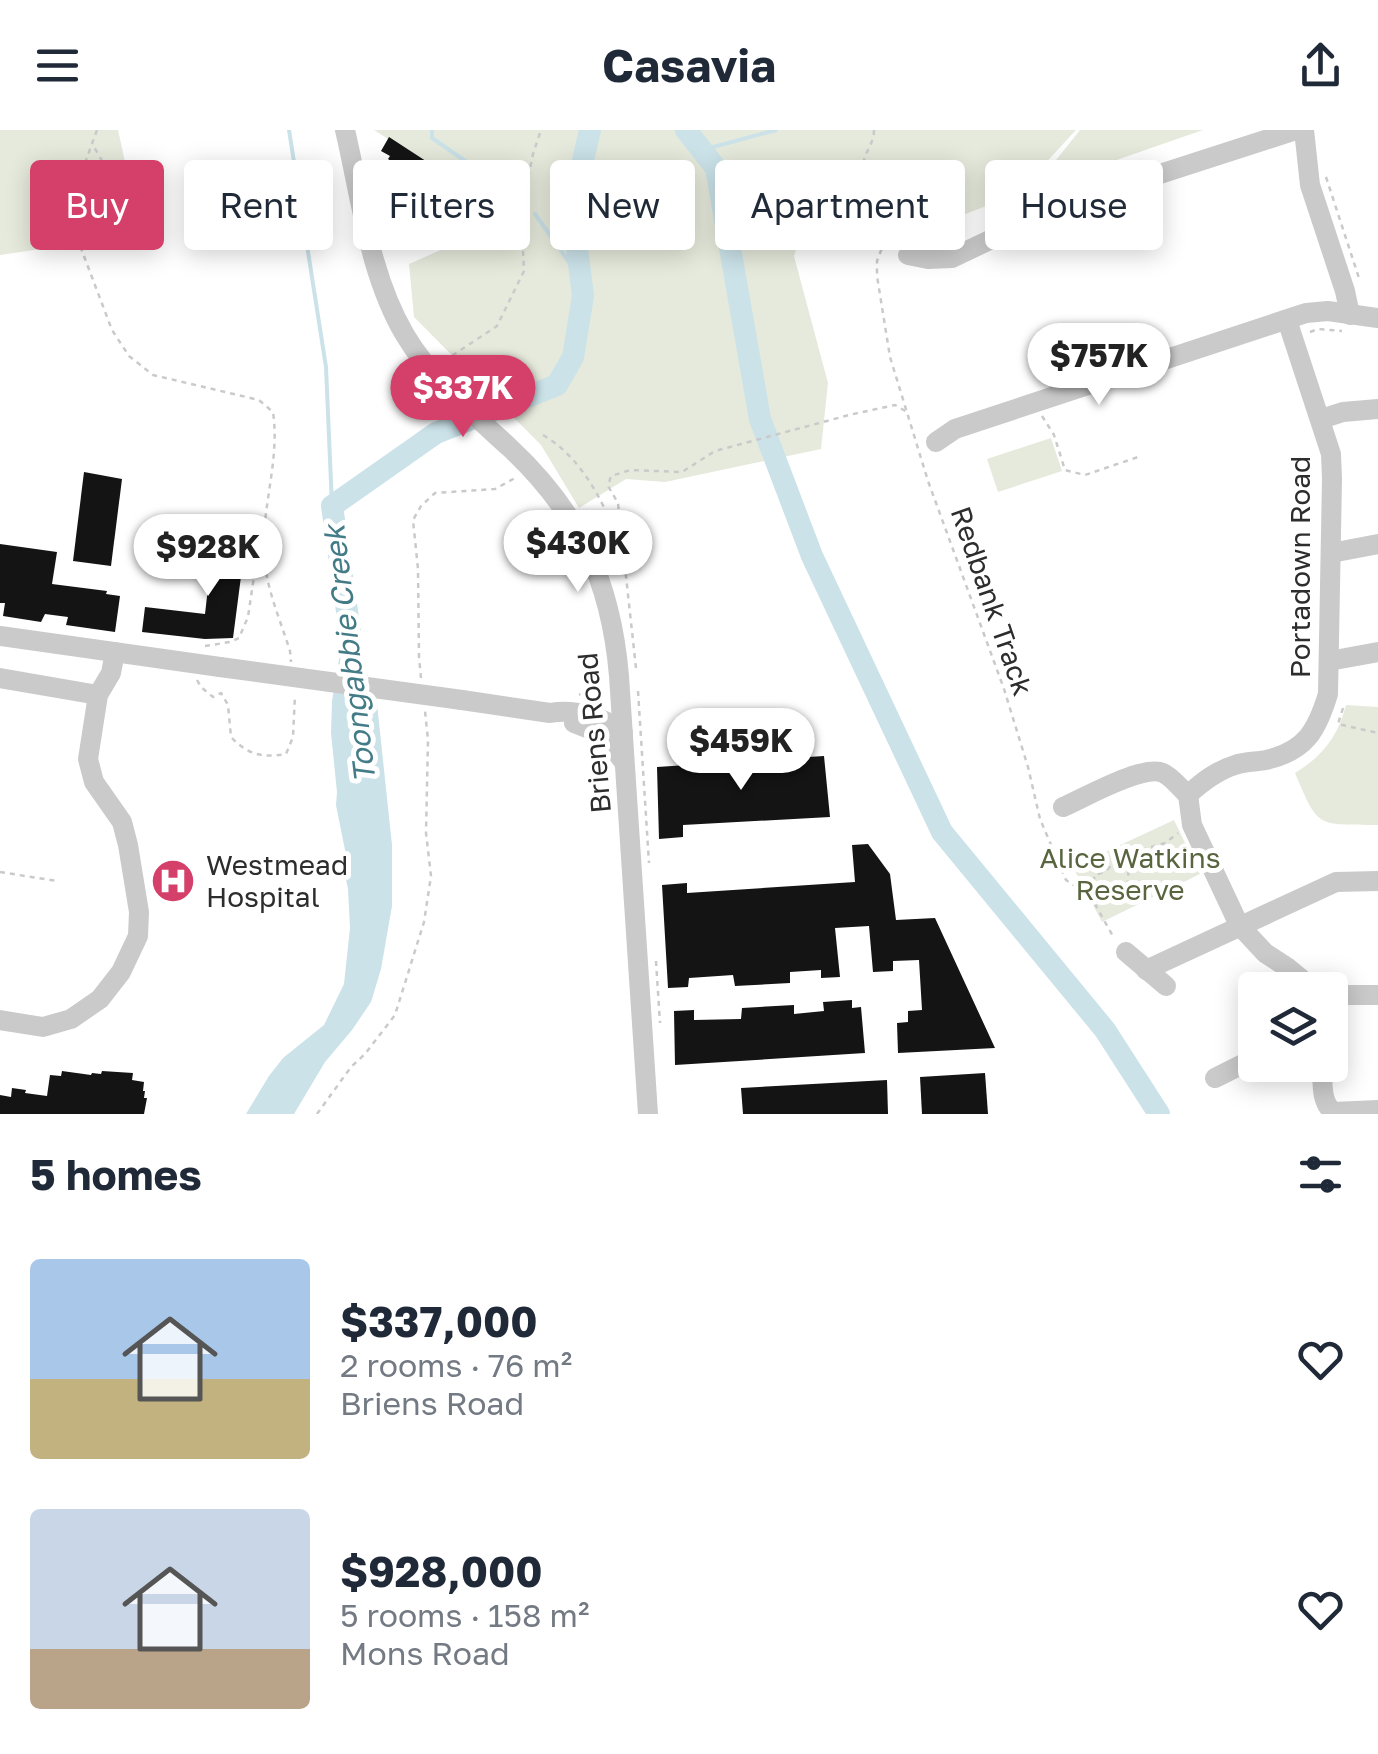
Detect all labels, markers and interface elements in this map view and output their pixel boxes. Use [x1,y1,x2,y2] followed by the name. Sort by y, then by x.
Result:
[30,38,85,93] icon: menu
[602,38,776,92] text: Casavia
[1293,38,1348,93] icon: share
[30,160,164,250] chip: Buy
[184,160,333,250] chip: Rent
[353,160,530,250] chip: Filters
[550,160,695,250] chip: New
[715,160,965,250] chip: Apartment
[985,160,1163,250] chip: House
[1029,323,1169,408] pin: $757K
[1049,336,1149,374] text: $757K
[393,355,533,440] pin: $337K
[412,368,514,406] text: $337K
[1283,456,1316,678] street label: Portadown Road
[945,502,1040,700] street label: Redbank Track
[508,510,648,595] pin: $430K
[138,514,278,599] pin: $928K
[315,520,383,785] water label: Toongabbie Creek
[526,523,630,561] text: $430K
[156,527,260,565] text: $928K
[570,651,617,815] street label: Briens Road
[671,708,811,793] pin: $459K
[689,721,793,759] text: $459K
[1039,841,1221,906] park label: Alice Watkins Reserve
[206,848,348,913] place label: Westmead Hospital
[150,858,196,904] hospital icon: Westmead Hospital
[1238,972,1348,1082] map controls
[1238,972,1348,1082] button: layers
[1293,1147,1348,1202] icon: filters
[30,1149,202,1199] text: 5 homes
[340,1296,538,1346] text: $337,000
[110,1299,230,1419] icon: home
[1293,1332,1348,1387] icon: heart
[340,1346,572,1384] text: 2 rooms · 76 m²
[340,1384,524,1422] text: Briens Road
[340,1546,543,1596] text: $928,000
[110,1549,230,1669] icon: home
[1293,1582,1348,1637] icon: heart
[340,1596,589,1634] text: 5 rooms · 158 m²
[340,1634,510,1672] text: Mons Road

